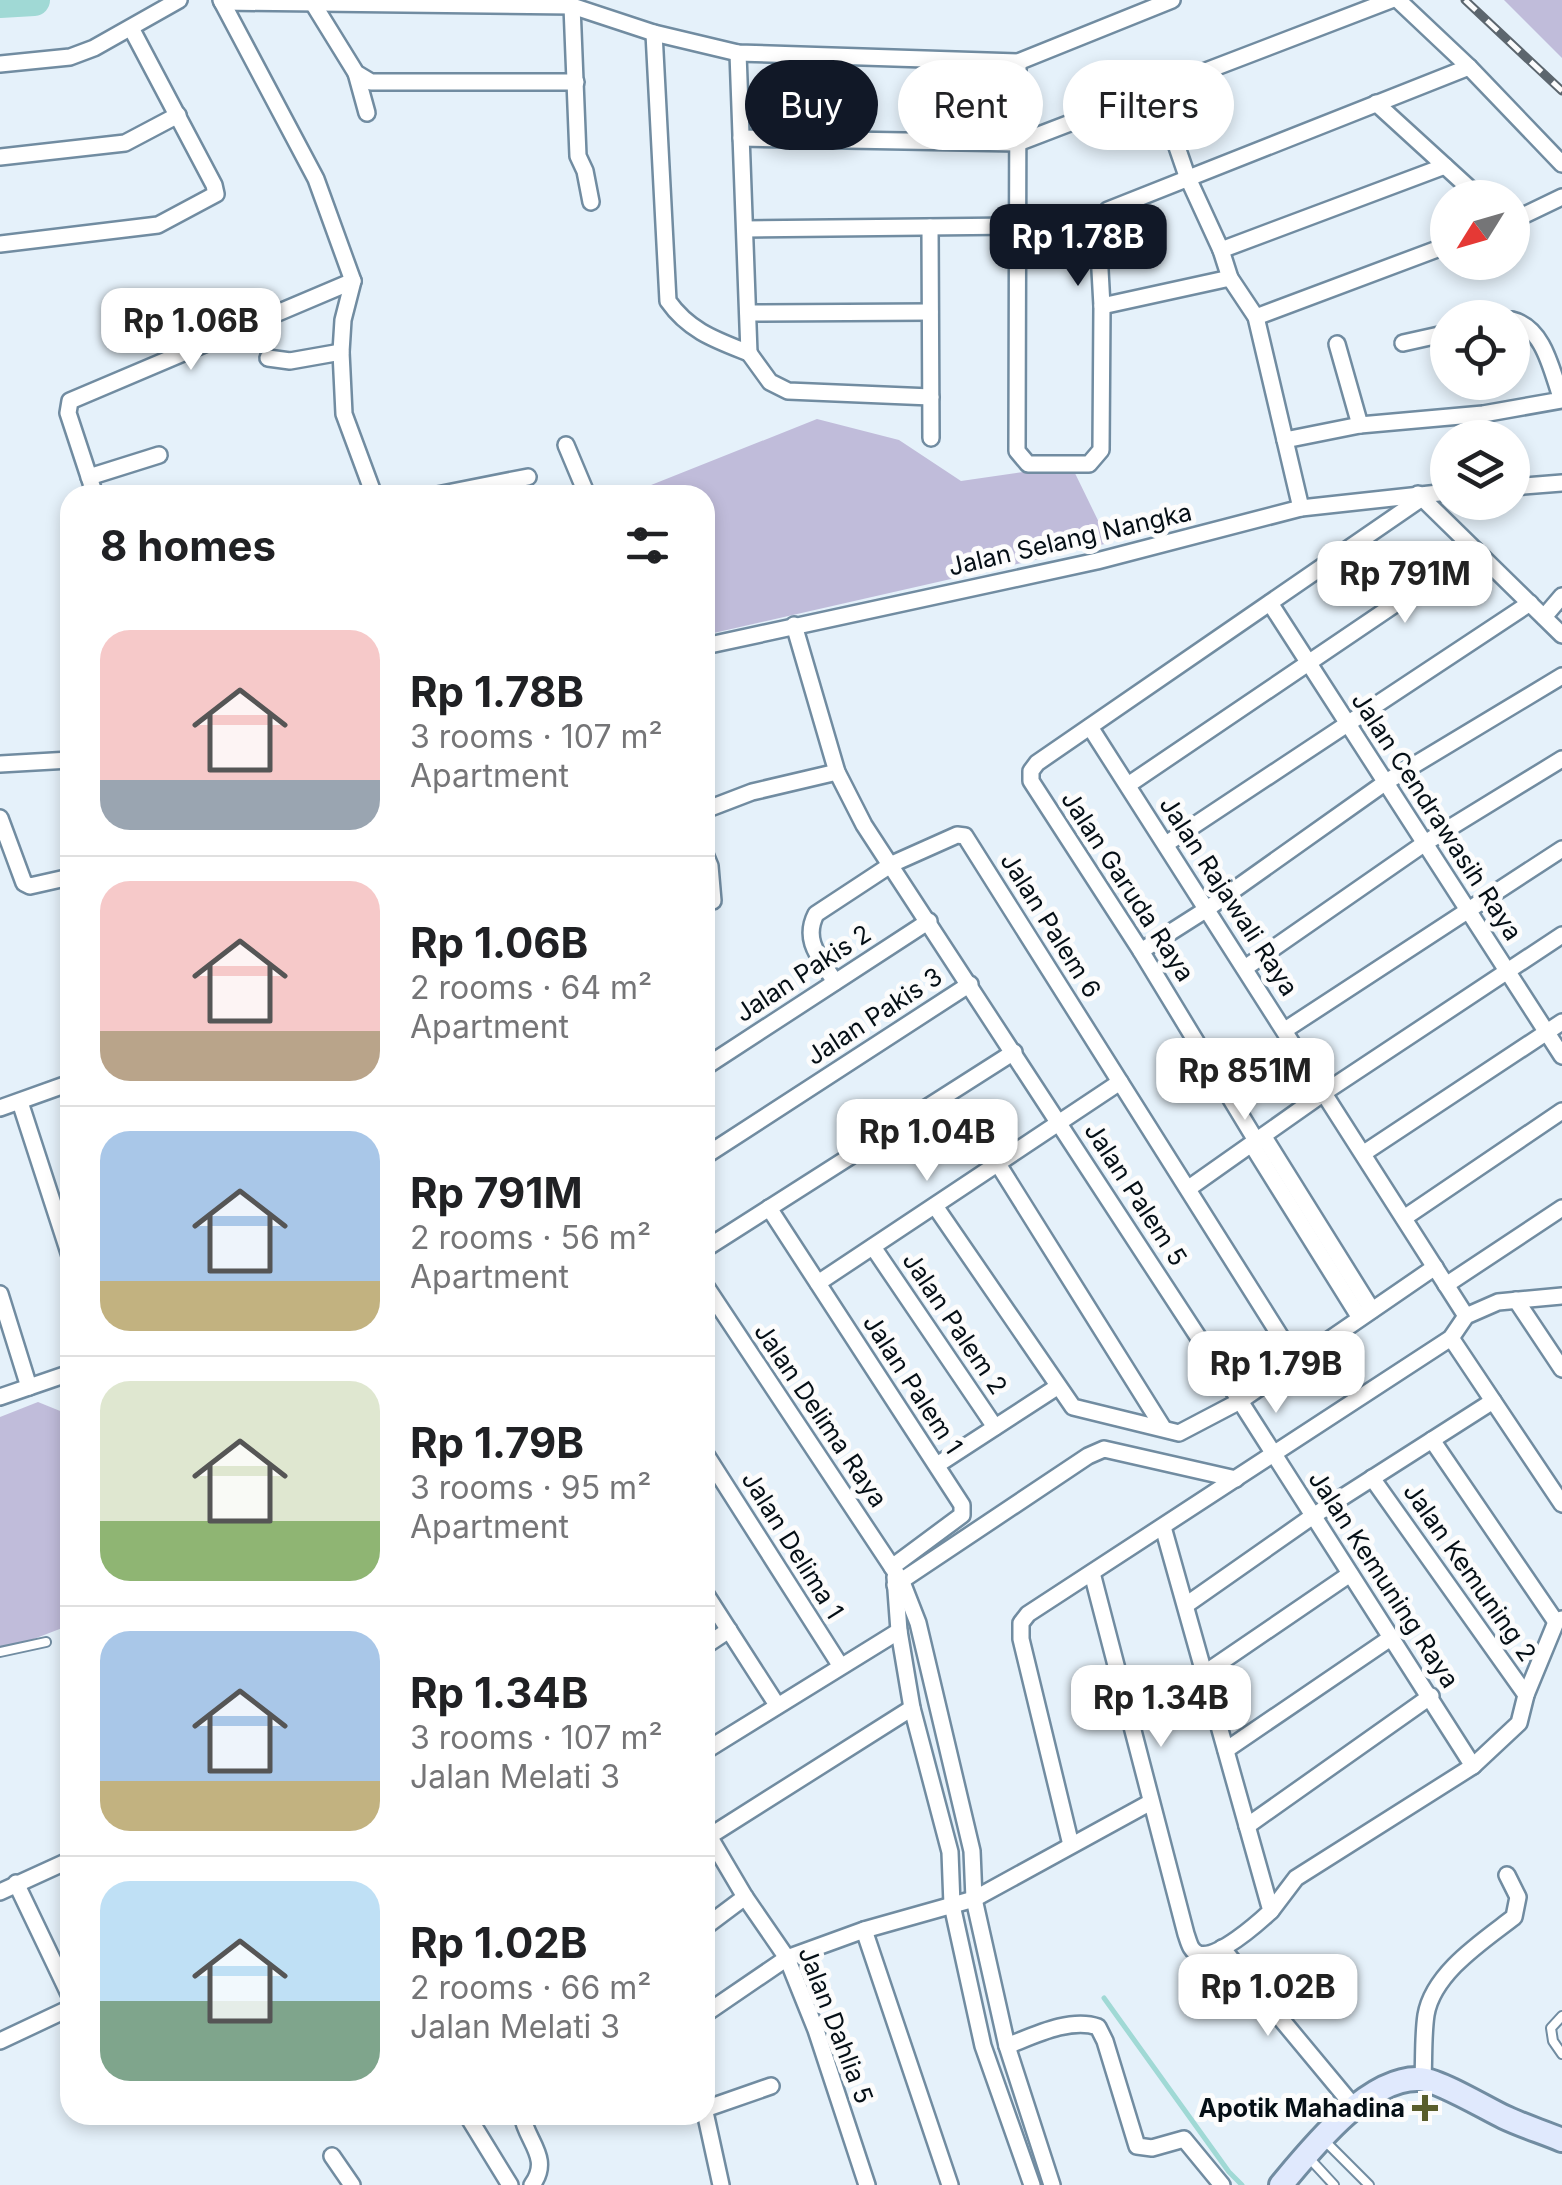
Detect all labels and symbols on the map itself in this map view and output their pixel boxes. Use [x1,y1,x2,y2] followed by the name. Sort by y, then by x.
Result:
[1430,180,1530,280] north arrow
[975,204,1181,289] pin: Rp 1.78B
[88,288,294,373] pin: Rp 1.06B
[945,496,1195,582] street label: Jalan Selang Nangka
[1313,541,1497,626] pin: Rp 791M
[1346,686,1528,946] street label: Jalan Cendrawasih Raya
[1055,785,1201,987] street label: Jalan Garuda Raya
[1153,791,1305,1001] street label: Jalan Rajawali Raya
[994,847,1108,1003] street label: Jalan Palem 6
[730,918,876,1028] street label: Jalan Pakis 2
[801,961,947,1071] street label: Jalan Pakis 3
[1153,1038,1337,1123] pin: Rp 851M
[824,1099,1030,1184] pin: Rp 1.04B
[1078,1117,1194,1271] street label: Jalan Palem 5
[896,1246,1014,1400] street label: Jalan Palem 2
[857,1309,969,1459] street label: Jalan Palem 1
[748,1317,894,1513] street label: Jalan Delima Raya
[1173,1331,1379,1416] pin: Rp 1.79B
[1303,1465,1465,1693] street label: Jalan Kemuning Raya
[736,1466,850,1624] street label: Jalan Delima 1
[1397,1477,1543,1667] street label: Jalan Kemuning 2
[1058,1665,1264,1750] pin: Rp 1.34B
[792,1942,880,2108] street label: Jalan Dahlia 5
[1165,1954,1371,2039] pin: Rp 1.02B
[1198,2093,1405,2123] place label: Apotik Mahadina
[1414,2097,1436,2119] marker: Apotik Mahadina

